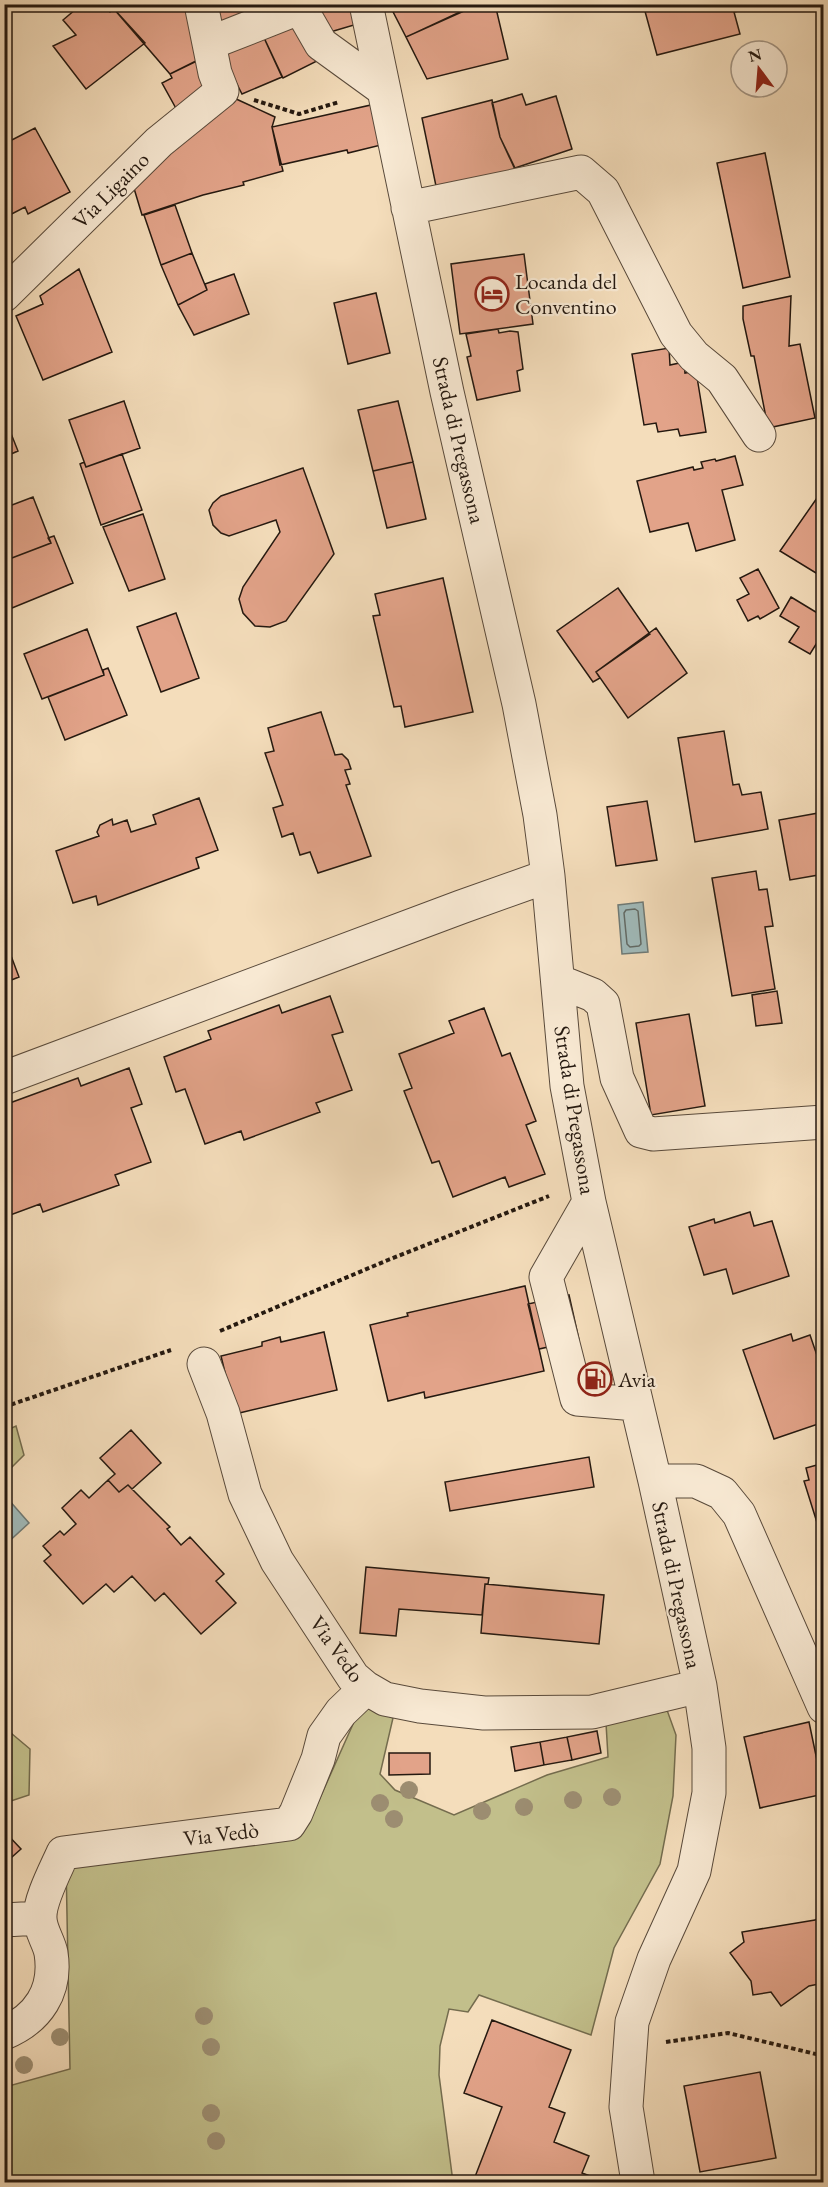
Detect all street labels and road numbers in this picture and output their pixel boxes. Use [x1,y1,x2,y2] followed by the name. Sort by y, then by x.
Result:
[66,145,156,235] street label: Via Ligaino
[426,354,492,526] street label: Strada di Pregassona
[547,1024,603,1197] street label: Strada di Pregassona
[645,1499,709,1672] street label: Strada di Pregassona
[303,1610,371,1688] street label: Via Vedo
[182,1815,261,1853] street label: Via Vedò

